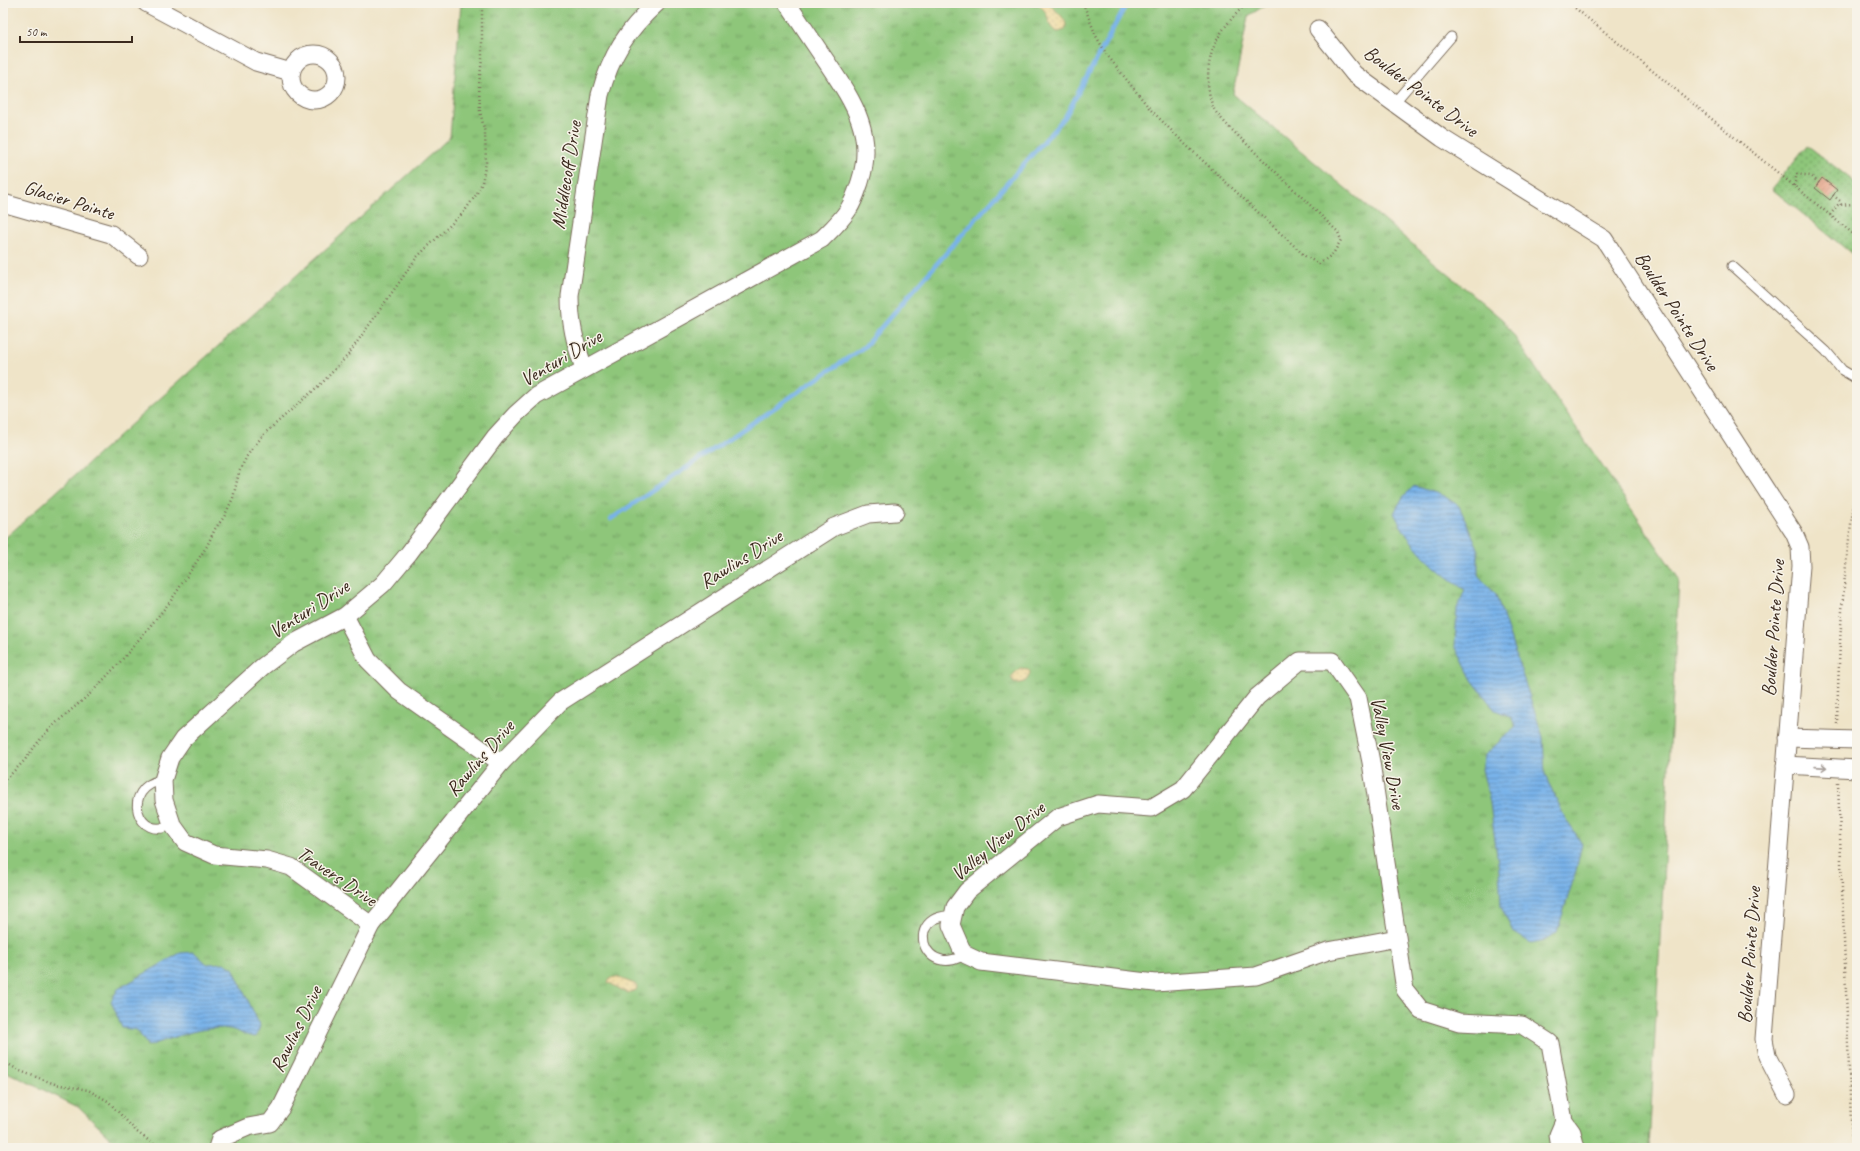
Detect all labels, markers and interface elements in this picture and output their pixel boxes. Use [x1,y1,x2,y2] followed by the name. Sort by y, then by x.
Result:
[20,18,132,44] scale bar
[26,24,48,40] text: 50 m
[1359,40,1484,143] street label: Boulder Pointe Drive
[545,118,587,231] street label: Middlecoff Drive
[21,174,119,226] street label: Glacier Pointe
[1629,247,1726,376] street label: Boulder Pointe Drive
[516,323,607,392] street label: Venturi Drive
[695,523,788,594] street label: Rawlins Drive
[1756,557,1790,697] street label: Boulder Pointe Drive
[264,573,355,644] street label: Venturi Drive
[1365,695,1411,812] street label: Valley View Drive
[440,714,521,801] street label: Rawlins Drive
[1814,763,1827,771] one-way arrow
[946,795,1051,886] street label: Valley View Drive
[292,840,383,913] street label: Travers Drive
[1732,884,1766,1024] street label: Boulder Pointe Drive
[264,980,328,1076] street label: Rawlins Drive

